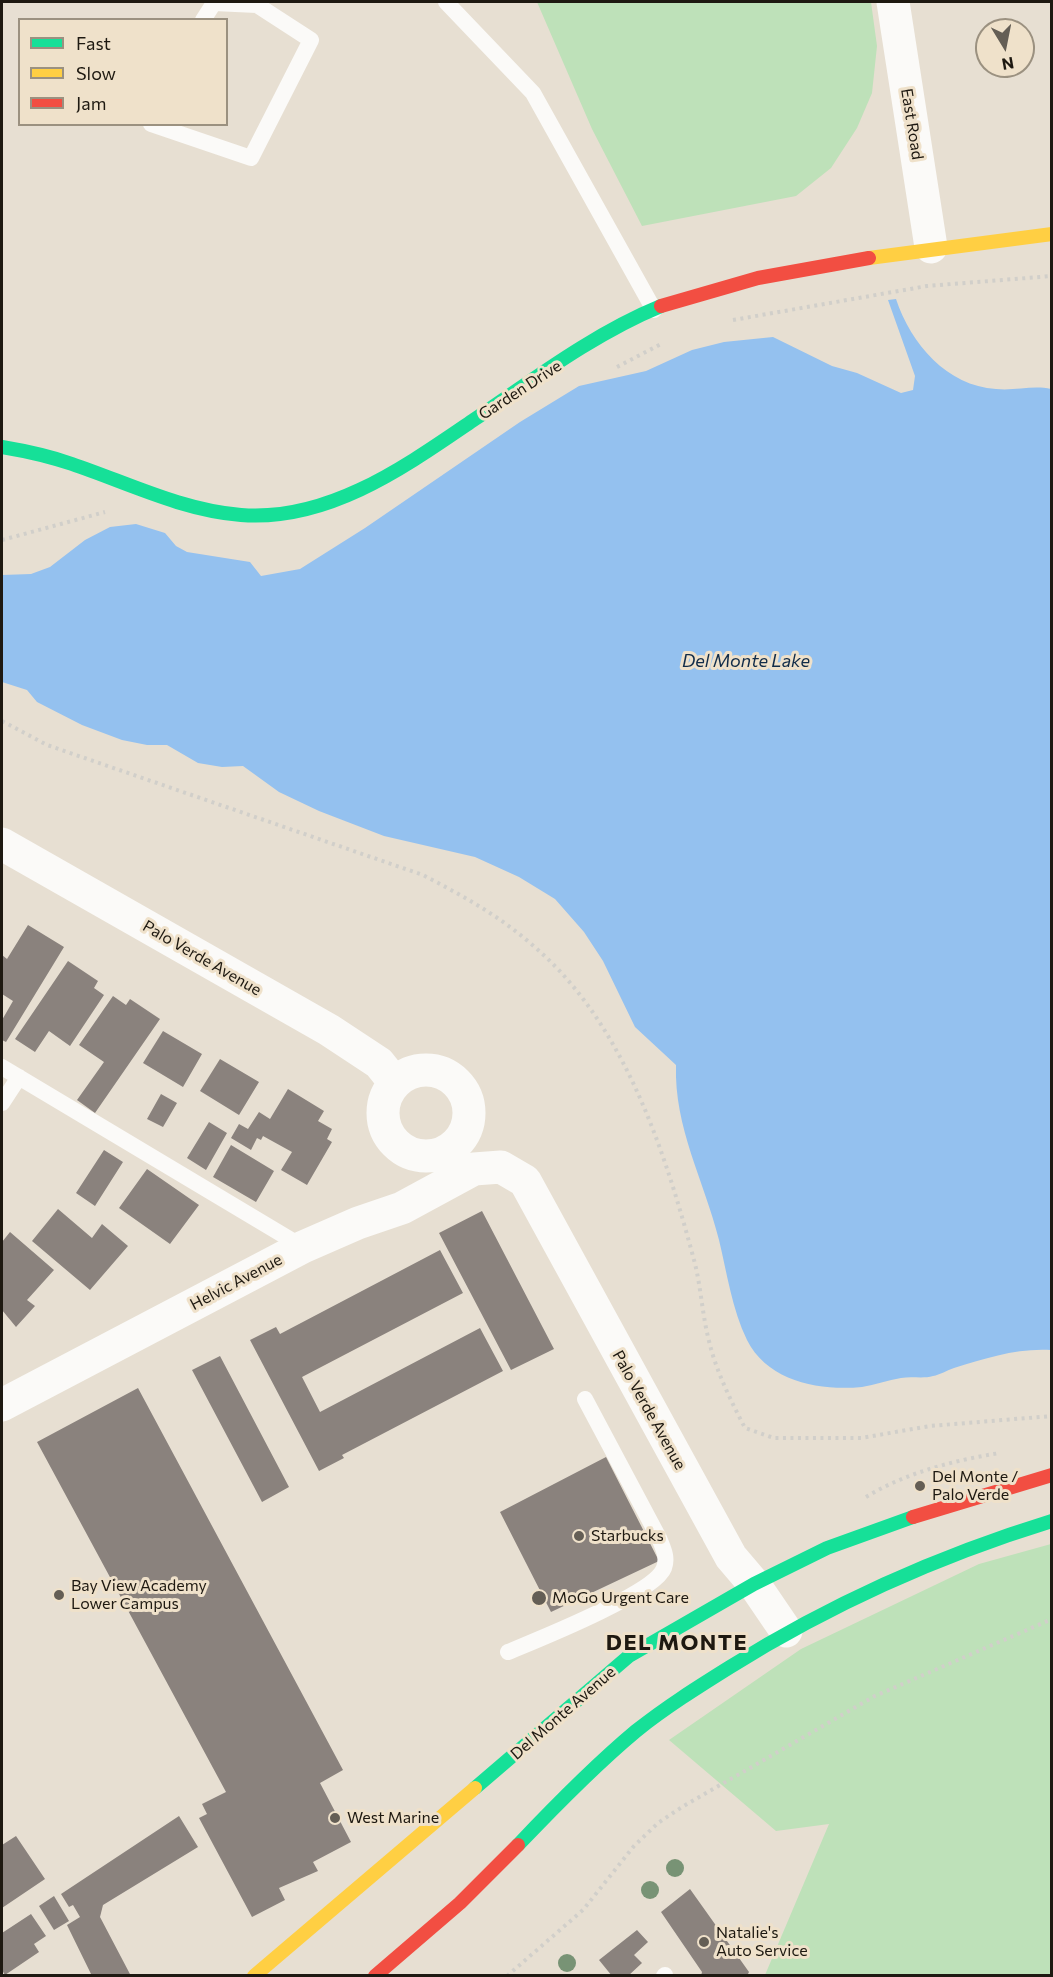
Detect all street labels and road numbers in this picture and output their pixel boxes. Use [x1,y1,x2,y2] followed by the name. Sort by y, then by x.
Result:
[897,87,927,161] street label: East Road
[475,356,565,424] street label: Garden Drive
[139,916,265,1000] street label: Palo Verde Avenue
[187,1250,285,1314] street label: Helvic Avenue
[608,1347,690,1473] street label: Palo Verde Avenue
[507,1662,619,1764] street label: Del Monte Avenue

